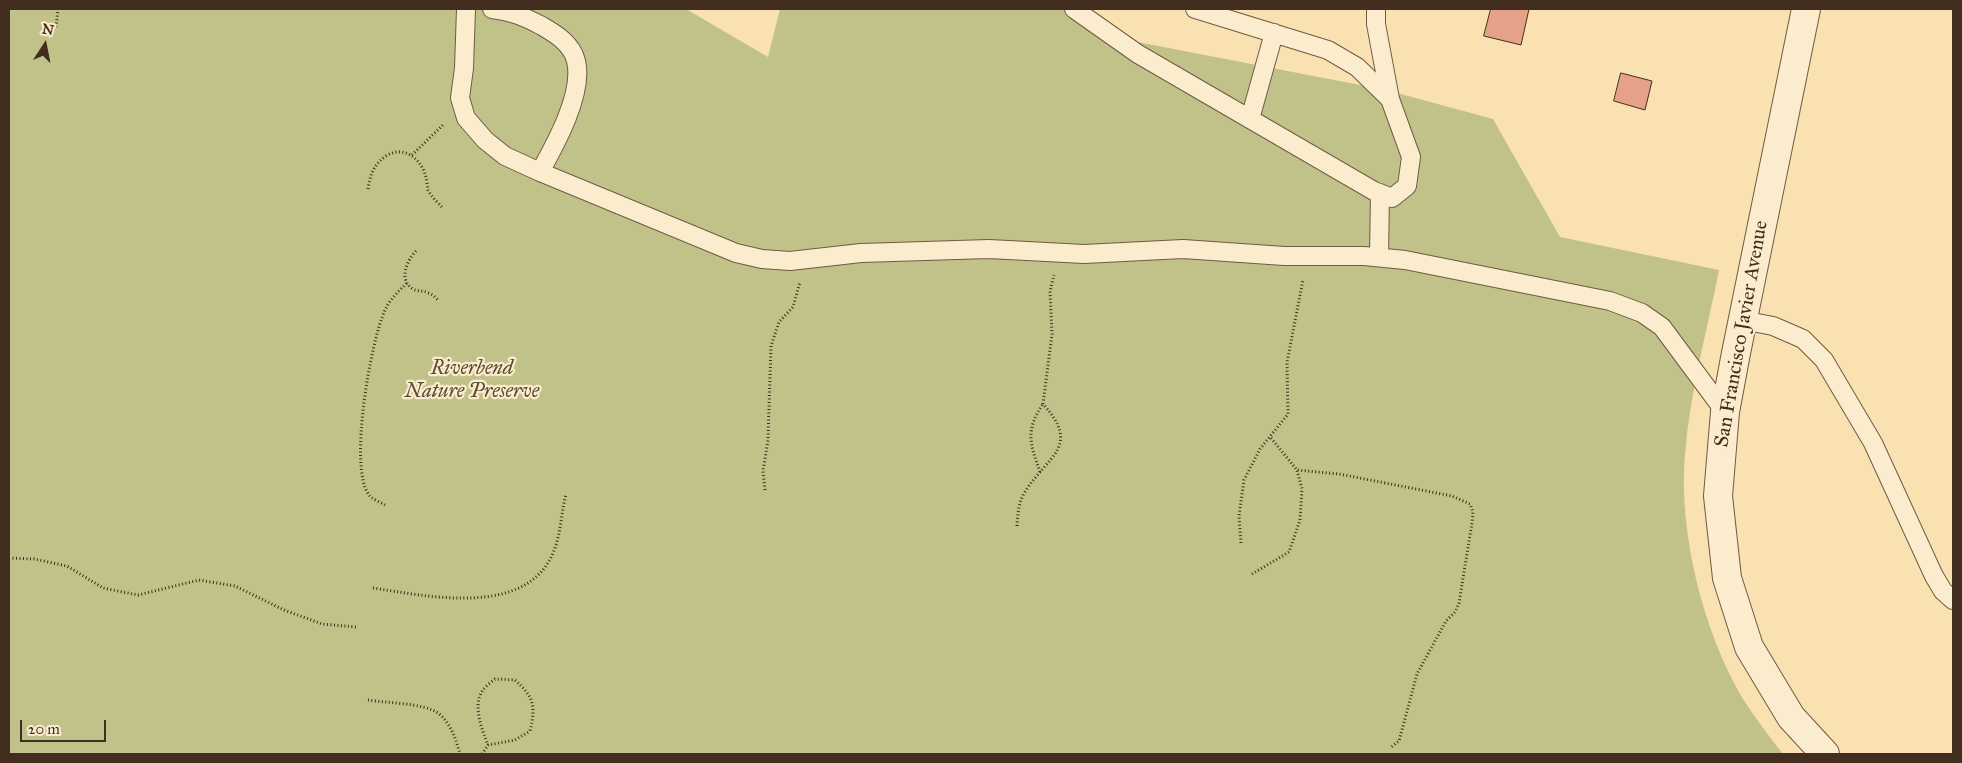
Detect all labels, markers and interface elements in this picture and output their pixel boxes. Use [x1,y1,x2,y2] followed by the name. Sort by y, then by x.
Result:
[20,20,70,70] north arrow
[41,20,55,39] text: N
[1710,219,1774,449] street label: San Francisco Javier Avenue
[405,357,539,404] park label: Riverbend Nature Preserve
[22,710,109,742] scale bar
[28,720,60,738] text: 20 m

